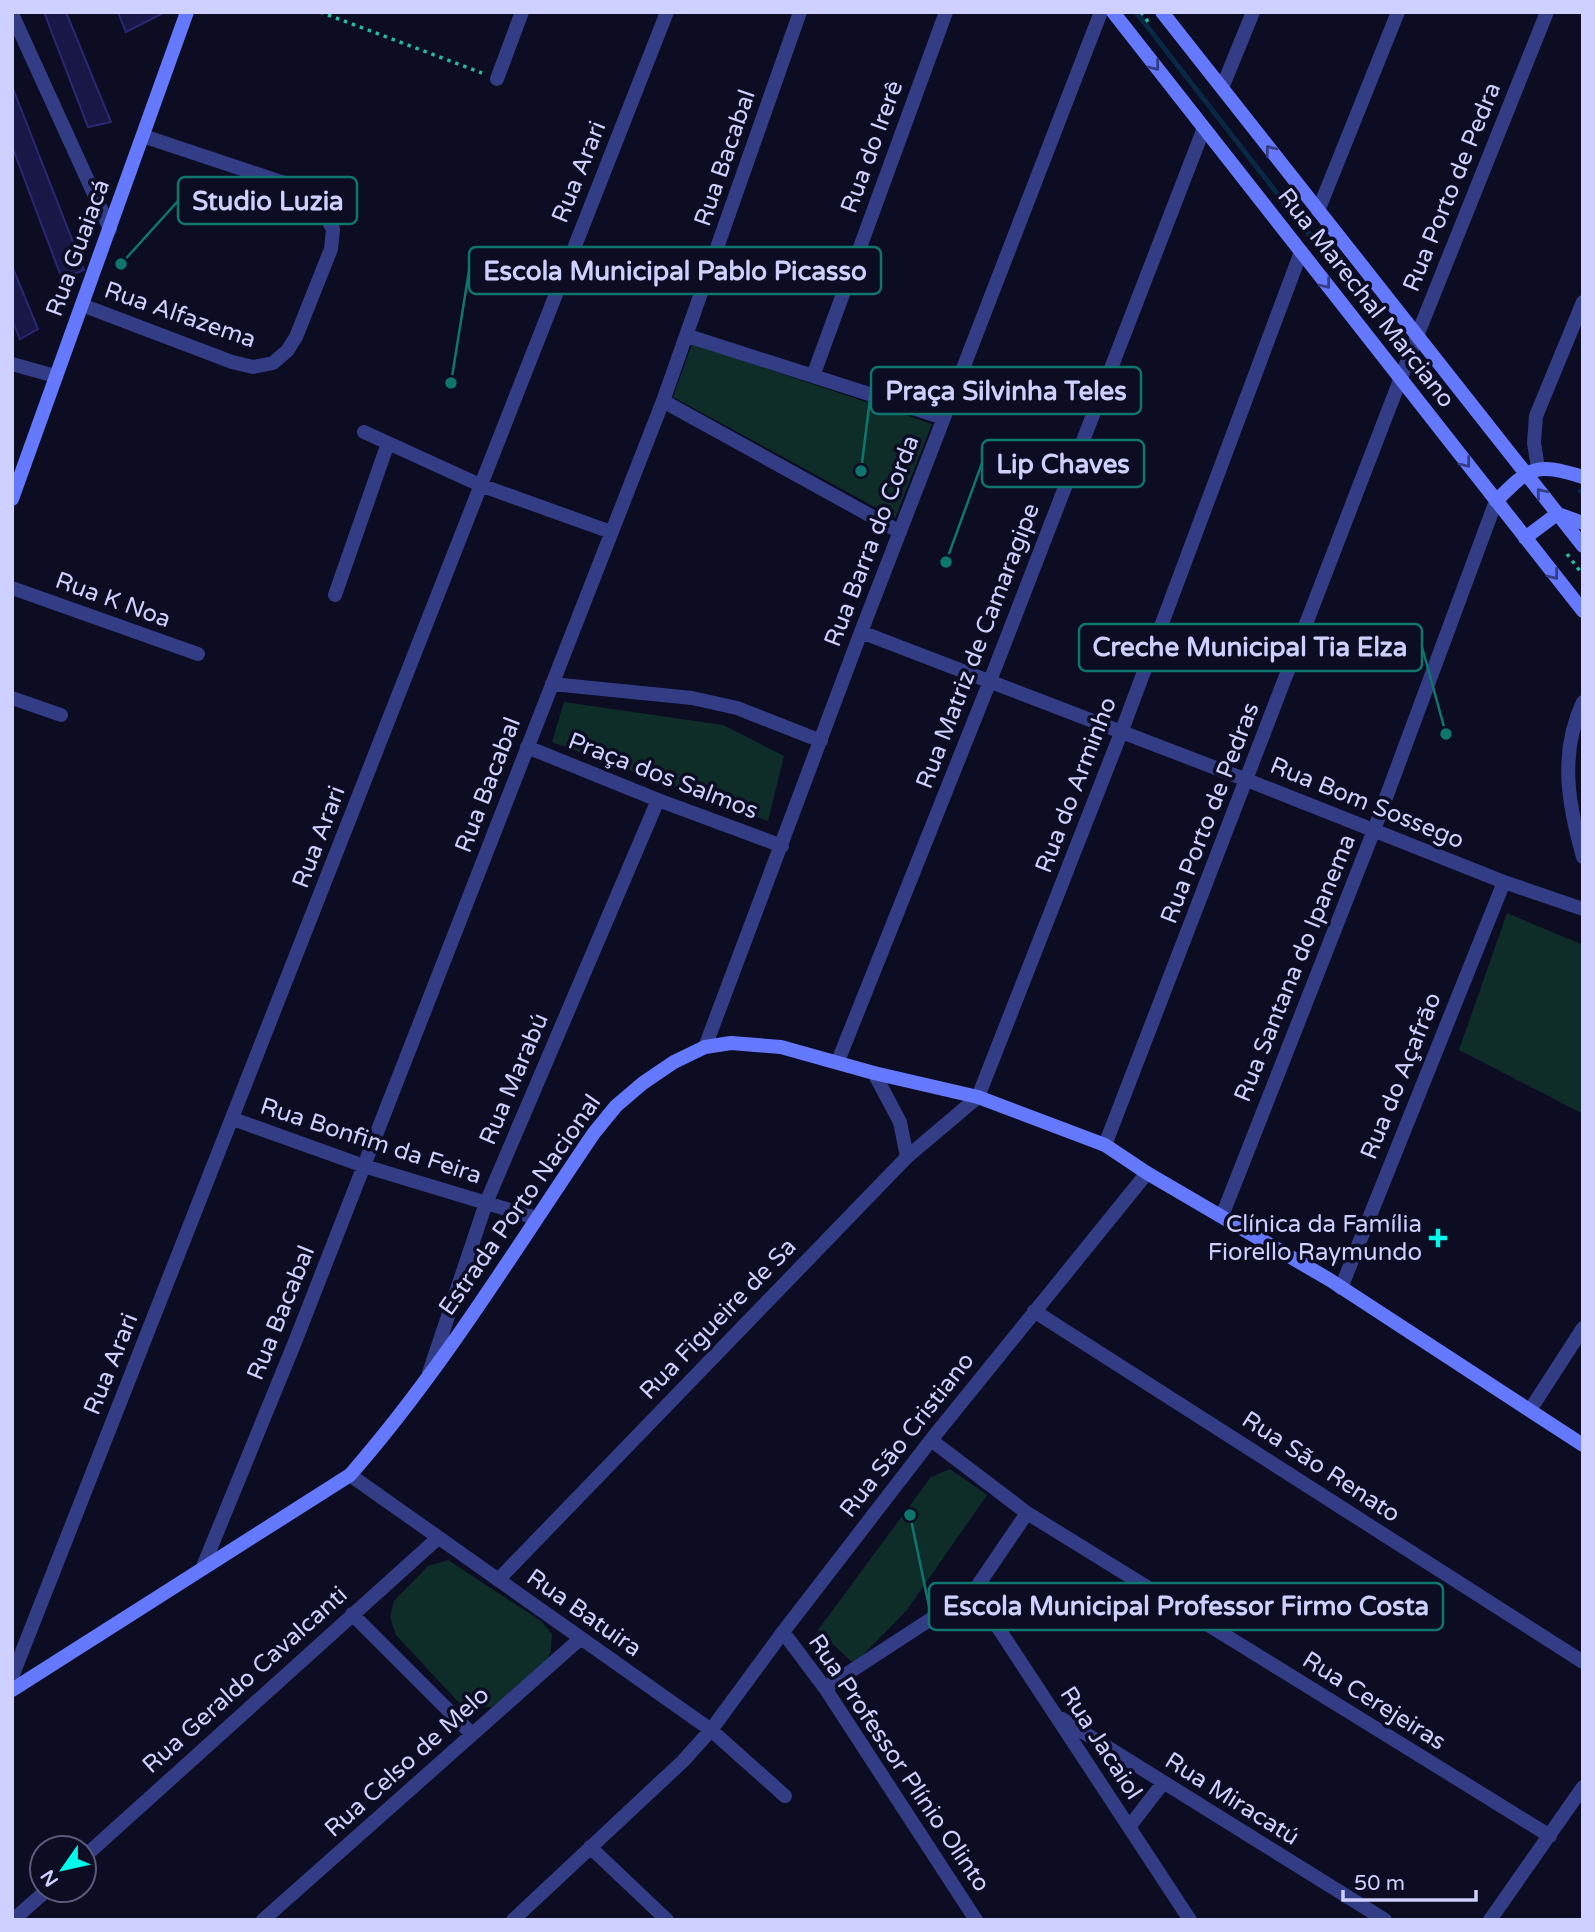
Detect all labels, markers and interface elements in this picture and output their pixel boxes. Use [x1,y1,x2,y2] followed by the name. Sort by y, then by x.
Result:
[1147,58,1159,71] one-way arrow
[835,77,909,217] street label: Rua do Irerê
[1397,78,1507,296] street label: Rua Porto de Pedra
[688,86,762,230] street label: Rua Bacabal
[546,117,612,227] street label: Rua Arari
[1266,146,1279,158] one-way arrow
[40,176,116,320] street label: Rua Guaiacá
[178,177,357,224] callout: Studio Luzia
[1271,182,1461,414] street label: Rua Marechal Marciano
[192,186,344,217] text: Studio Luzia
[469,247,881,294] callout: Escola Municipal Pablo Picasso
[483,256,867,287] text: Escola Municipal Pablo Picasso
[100,275,260,355] street label: Rua Alfazema
[1317,276,1330,288] one-way arrow
[871,367,1141,414] callout: Praça Silvinha Teles
[885,376,1127,407] text: Praça Silvinha Teles
[818,431,926,651] street label: Rua Barra do Corda
[982,440,1144,487] callout: Lip Chaves
[996,449,1130,480] text: Lip Chaves
[1458,454,1470,467] one-way arrow
[1537,489,1549,502] one-way arrow
[910,499,1046,793] street label: Rua Matriz de Camaragipe
[51,566,175,634] street label: Rua K Noa
[1546,566,1558,579] one-way arrow
[1079,624,1422,671] callout: Creche Municipal Tia Elza
[1093,632,1407,663] text: Creche Municipal Tia Elza
[1029,693,1123,877] street label: Rua do Arminho
[1154,698,1266,928] street label: Rua Porto de Pedras
[449,713,527,857] street label: Rua Bacabal
[564,726,762,826] street label: Praça dos Salmos
[1266,751,1468,855] street label: Rua Bom Sossego
[286,782,352,892] street label: Rua Arari
[1228,830,1362,1106] street label: Rua Santana do Ipanema
[1354,988,1448,1164] street label: Rua do Açafrão
[473,1009,555,1149] street label: Rua Marabú
[433,1089,607,1321] street label: Estrada Porto Nacional
[257,1091,485,1191] street label: Rua Bonfim da Feira
[1208,1210,1422,1267] place label: Clínica da Família Fiorello Raymundo
[1428,1228,1448,1248] marker: Clínica da Família Fiorello Raymundo
[634,1232,802,1406] street label: Rua Figueire de Sa
[241,1242,321,1384] street label: Rua Bacabal
[78,1309,144,1419] street label: Rua Arari
[834,1347,980,1523] street label: Rua São Cristiano
[1237,1405,1405,1529] street label: Rua São Renato
[521,1563,647,1663] street label: Rua Batuira
[137,1580,353,1780] street label: Rua Geraldo Cavalcanti
[929,1583,1443,1630] callout: Escola Municipal Professor Firmo Costa
[943,1591,1429,1622] text: Escola Municipal Professor Firmo Costa
[802,1629,996,1897] street label: Rua Professor Plínio Olinto
[1297,1645,1451,1757] street label: Rua Cerejeiras
[319,1680,495,1844] street label: Rua Celso de Melo
[1054,1681,1148,1805] street label: Rua Jacaiol
[1160,1746,1304,1852] street label: Rua Miracatú
[28,1834,98,1904] north arrow
[1343,1858,1476,1902] scale bar
[36,1865,63,1890] text: N
[1354,1871,1405,1896] text: 50 m

